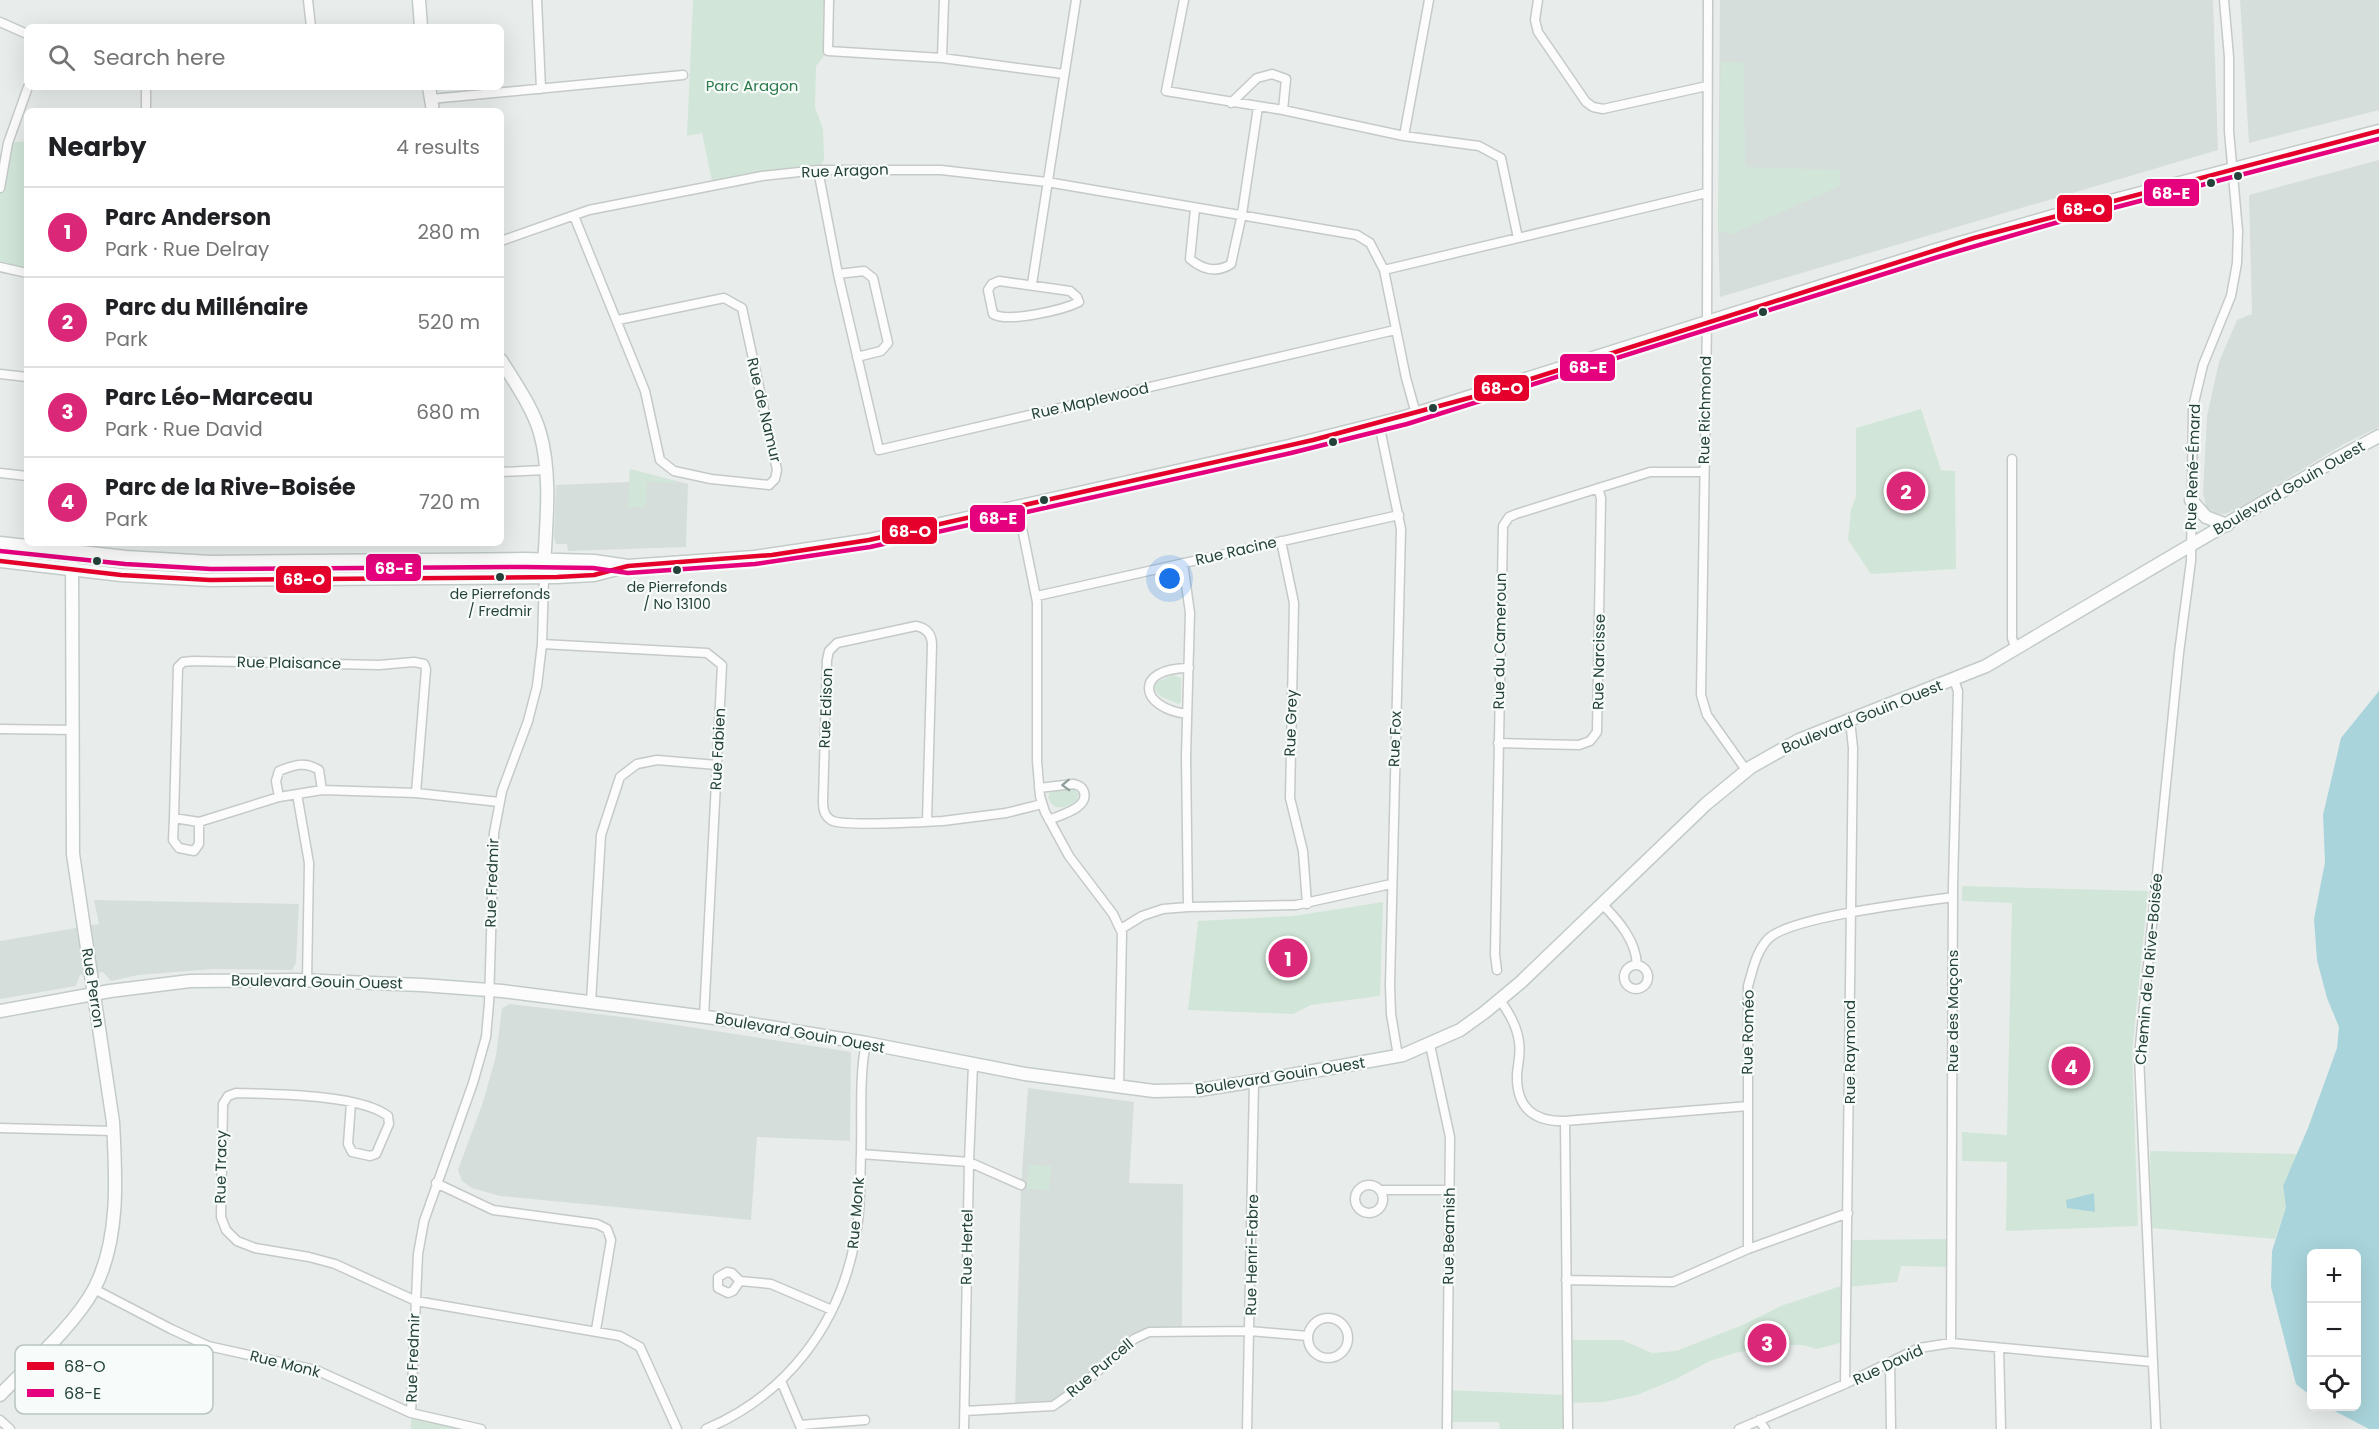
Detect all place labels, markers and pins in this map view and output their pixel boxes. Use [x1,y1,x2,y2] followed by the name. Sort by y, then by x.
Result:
[2232,170,2244,182] unlabelled marker
[2205,177,2217,189] unlabelled marker
[1757,306,1769,318] unlabelled marker
[1427,402,1439,414] unlabelled marker
[1327,436,1339,448] unlabelled marker
[1886,468,1926,514] pin: 2
[1038,494,1050,506] unlabelled marker
[91,555,103,567] unlabelled marker
[671,564,683,576] marker: de Pierrefonds / No 13100
[494,571,506,583] marker: de Pierrefonds / Fredmir
[627,577,727,614] place label: de Pierrefonds / No 13100
[450,584,550,621] place label: de Pierrefonds / Fredmir
[1268,936,1308,980] pin: 1
[2052,1044,2090,1088] pin: 4
[1748,1320,1786,1366] pin: 3

